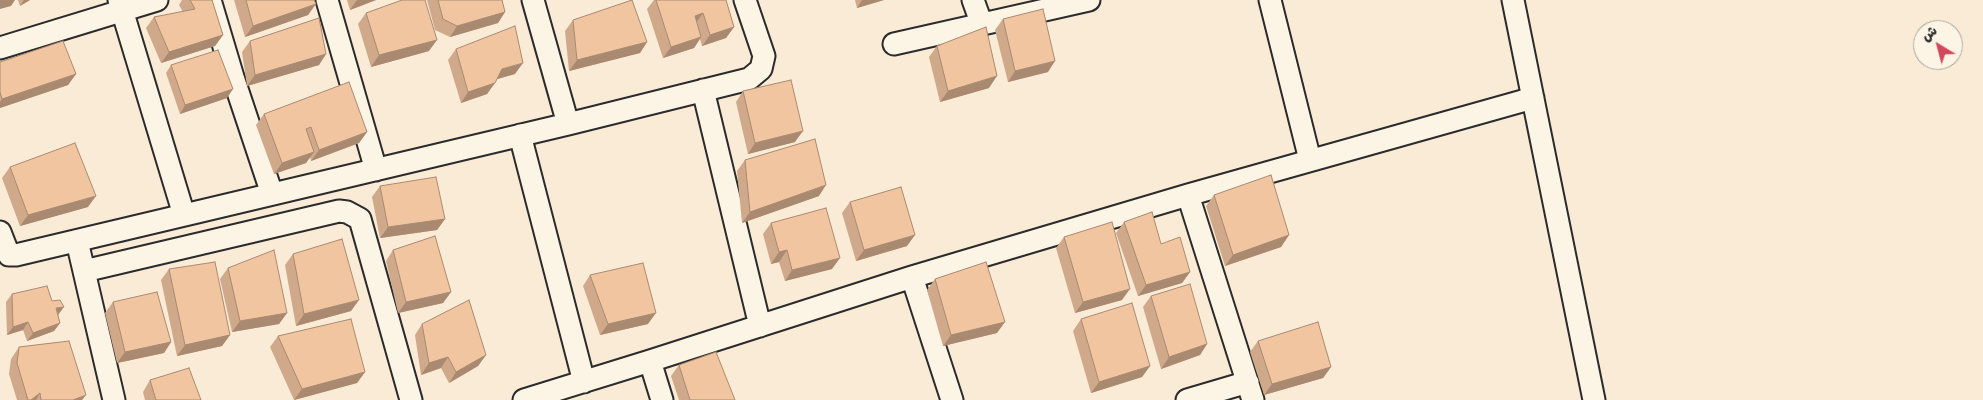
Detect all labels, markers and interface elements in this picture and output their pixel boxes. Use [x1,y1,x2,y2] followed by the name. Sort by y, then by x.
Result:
[1913,20,1963,70] north arrow
[1917,20,1942,47] text: ش

